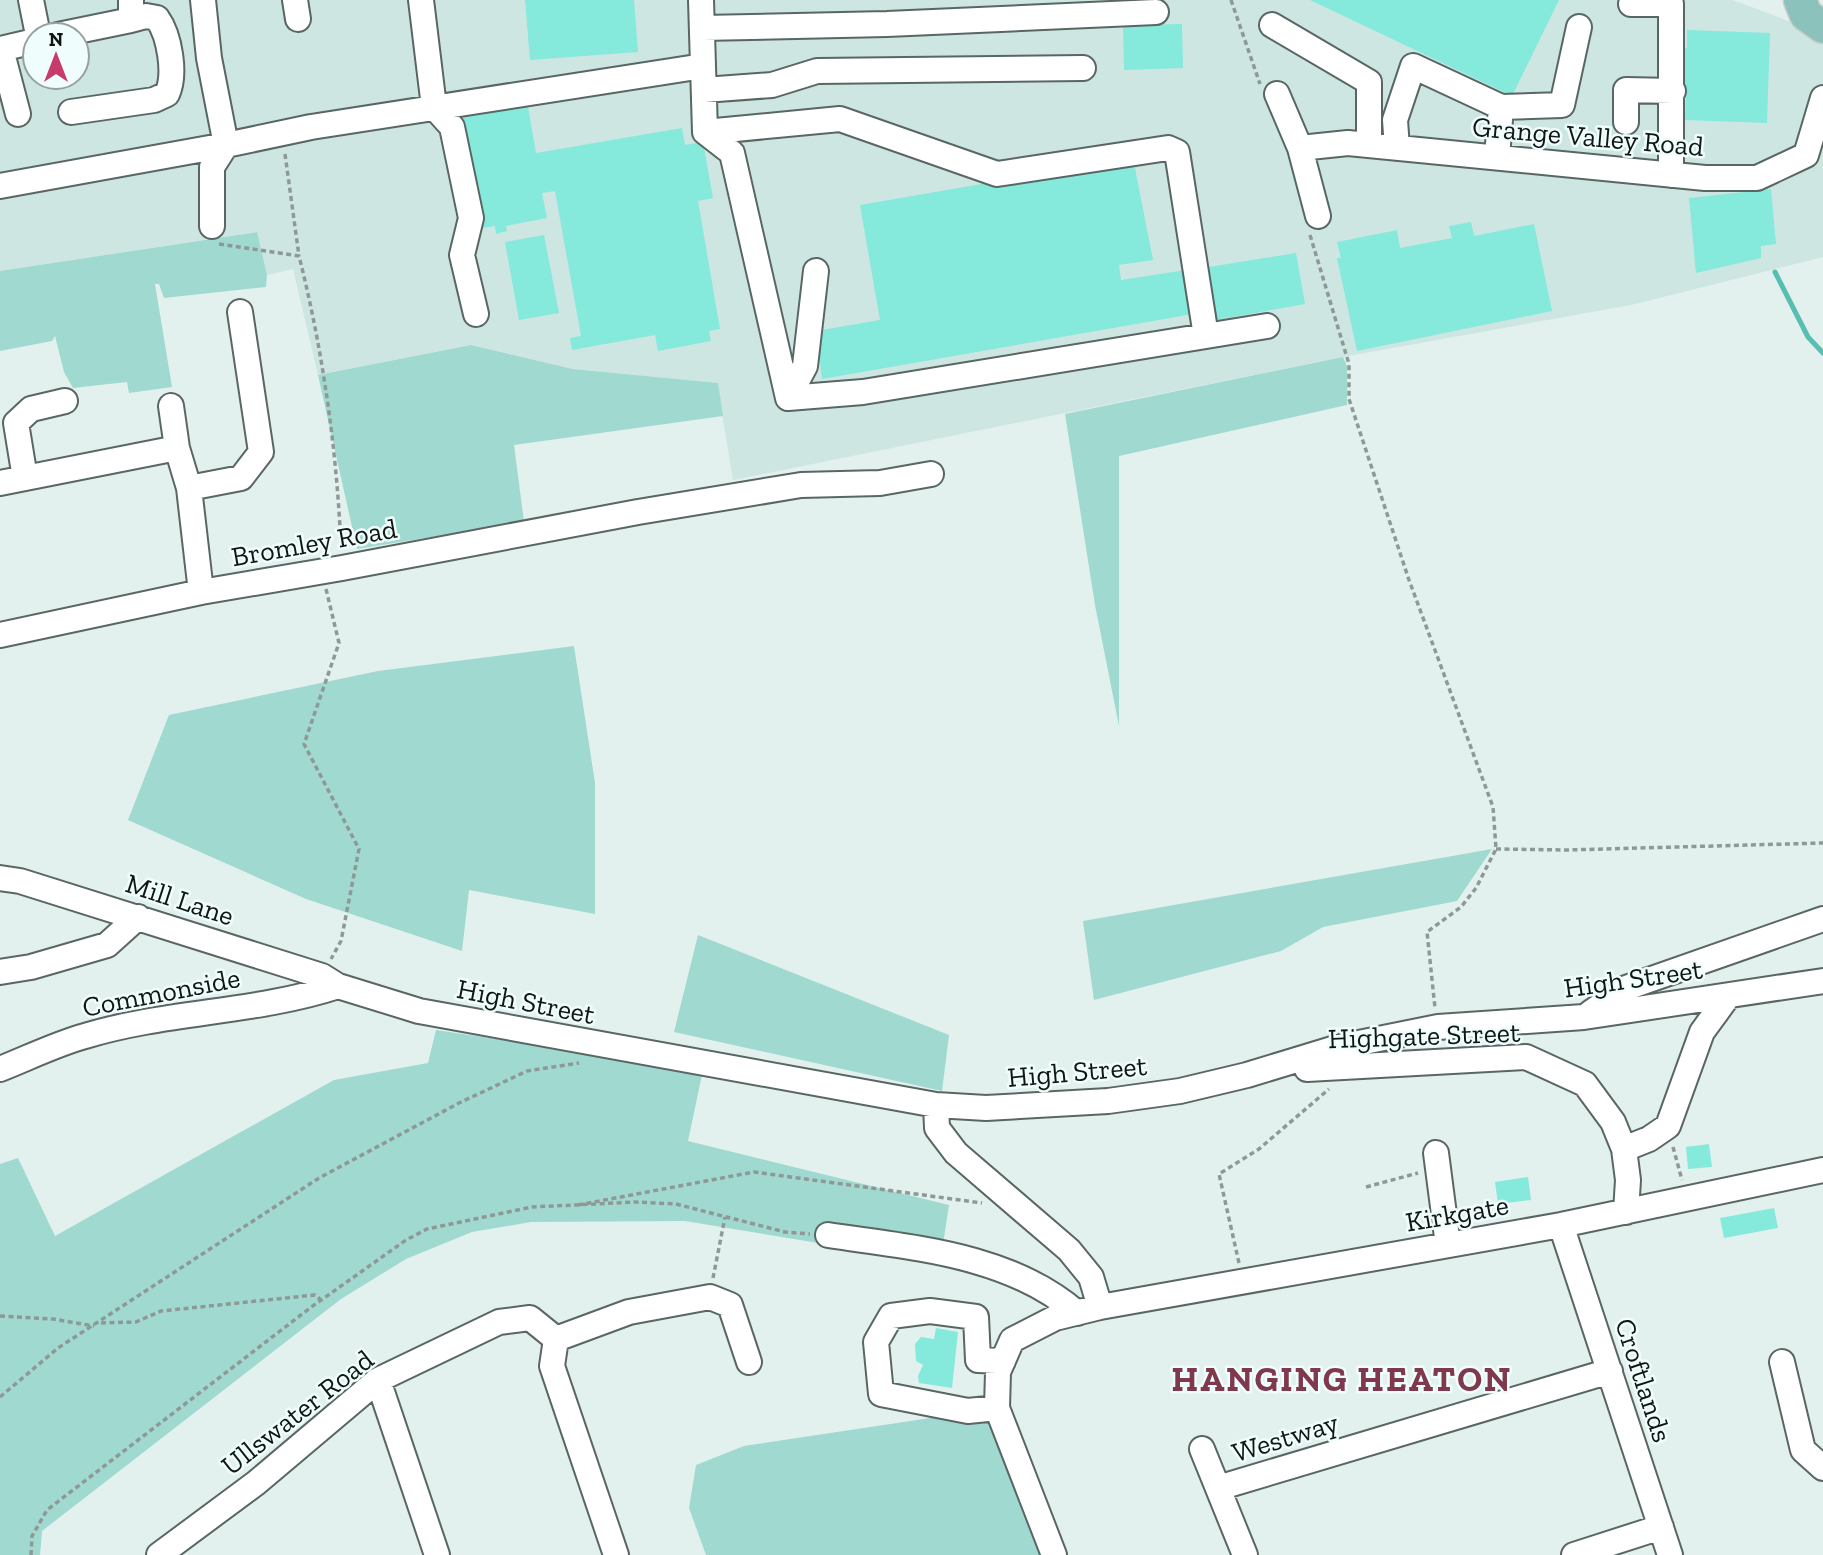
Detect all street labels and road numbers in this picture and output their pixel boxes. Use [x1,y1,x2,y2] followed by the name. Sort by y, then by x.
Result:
[1471,110,1705,163] street label: Grange Valley Road
[229,512,399,573] street label: Bromley Road
[122,867,238,932] street label: Mill Lane
[1562,952,1705,1005] street label: High Street
[80,961,243,1024] street label: Commonside
[454,972,598,1031] street label: High Street
[1327,1016,1521,1055] street label: Highgate Street
[1006,1049,1149,1094] street label: High Street
[1403,1188,1511,1239] street label: Kirkgate
[1608,1314,1679,1446] street label: Croftlands
[215,1343,380,1482] street label: Ullswater Road
[1228,1406,1343,1469] street label: Westway

